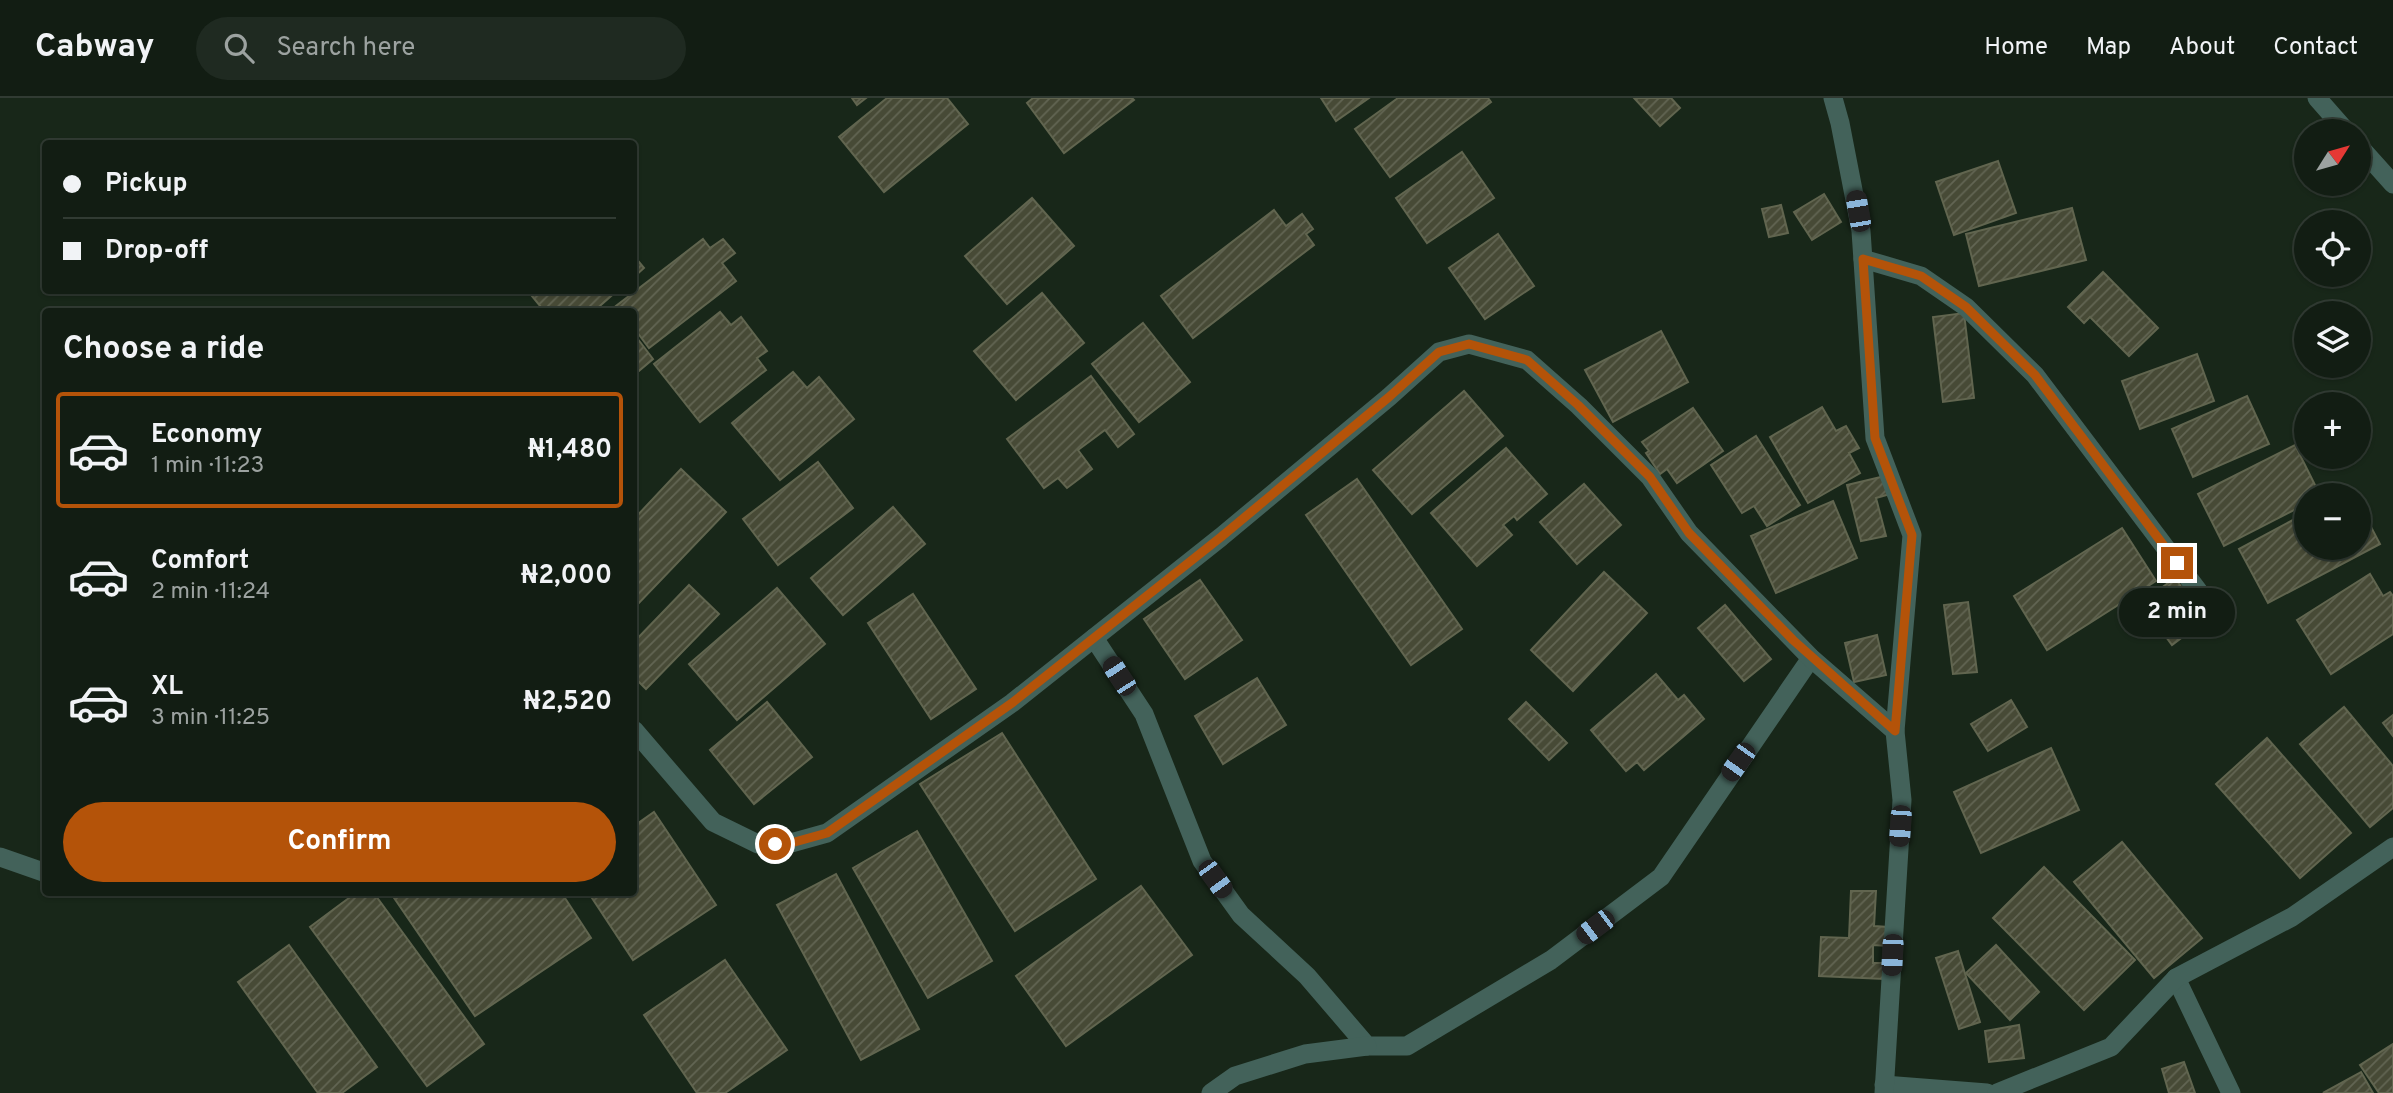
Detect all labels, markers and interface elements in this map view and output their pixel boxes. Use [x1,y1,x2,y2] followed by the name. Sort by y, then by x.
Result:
[196,17,686,80] search box
[35,27,154,69] text: Cabway
[220,29,258,67] icon: search
[276,32,415,65] text: Search here
[1984,33,2048,63] text: Home
[2086,33,2131,63] text: Map
[2169,33,2235,63] text: About
[2273,33,2358,63] text: Contact
[2294,119,2371,196] north arrow
[2294,119,2371,560] map controls
[105,168,188,201] text: Pickup
[1845,188,1872,234] car
[2294,210,2371,287] button: locate
[105,235,208,268] text: Drop-off
[2294,301,2371,378] button: layers
[63,330,264,370] text: Choose a ride
[2294,392,2371,469] button: +
[67,419,130,482] icon: car
[151,419,262,452] text: Economy
[528,434,612,467] text: ₦1,480
[151,452,264,481] text: 1 min · 11:23
[2294,483,2371,560] button: −
[67,545,130,608] icon: car
[151,545,249,578] text: Comfort
[2161,547,2193,579] route end
[521,560,612,593] text: ₦2,000
[151,578,270,607] text: 2 min · 11:24
[2119,588,2235,636] callout: 2 min
[2147,598,2207,627] text: 2 min
[1099,653,1140,699] car
[67,671,130,734] icon: car
[151,671,183,704] text: XL
[523,686,612,719] text: ₦2,520
[151,704,270,733] text: 3 min · 11:25
[1718,739,1759,785] car
[63,802,616,882] button: Confirm
[1889,804,1912,848] car
[759,828,791,860] route start
[1195,856,1236,902] car
[1572,906,1619,948] car
[1881,933,1904,977] car

